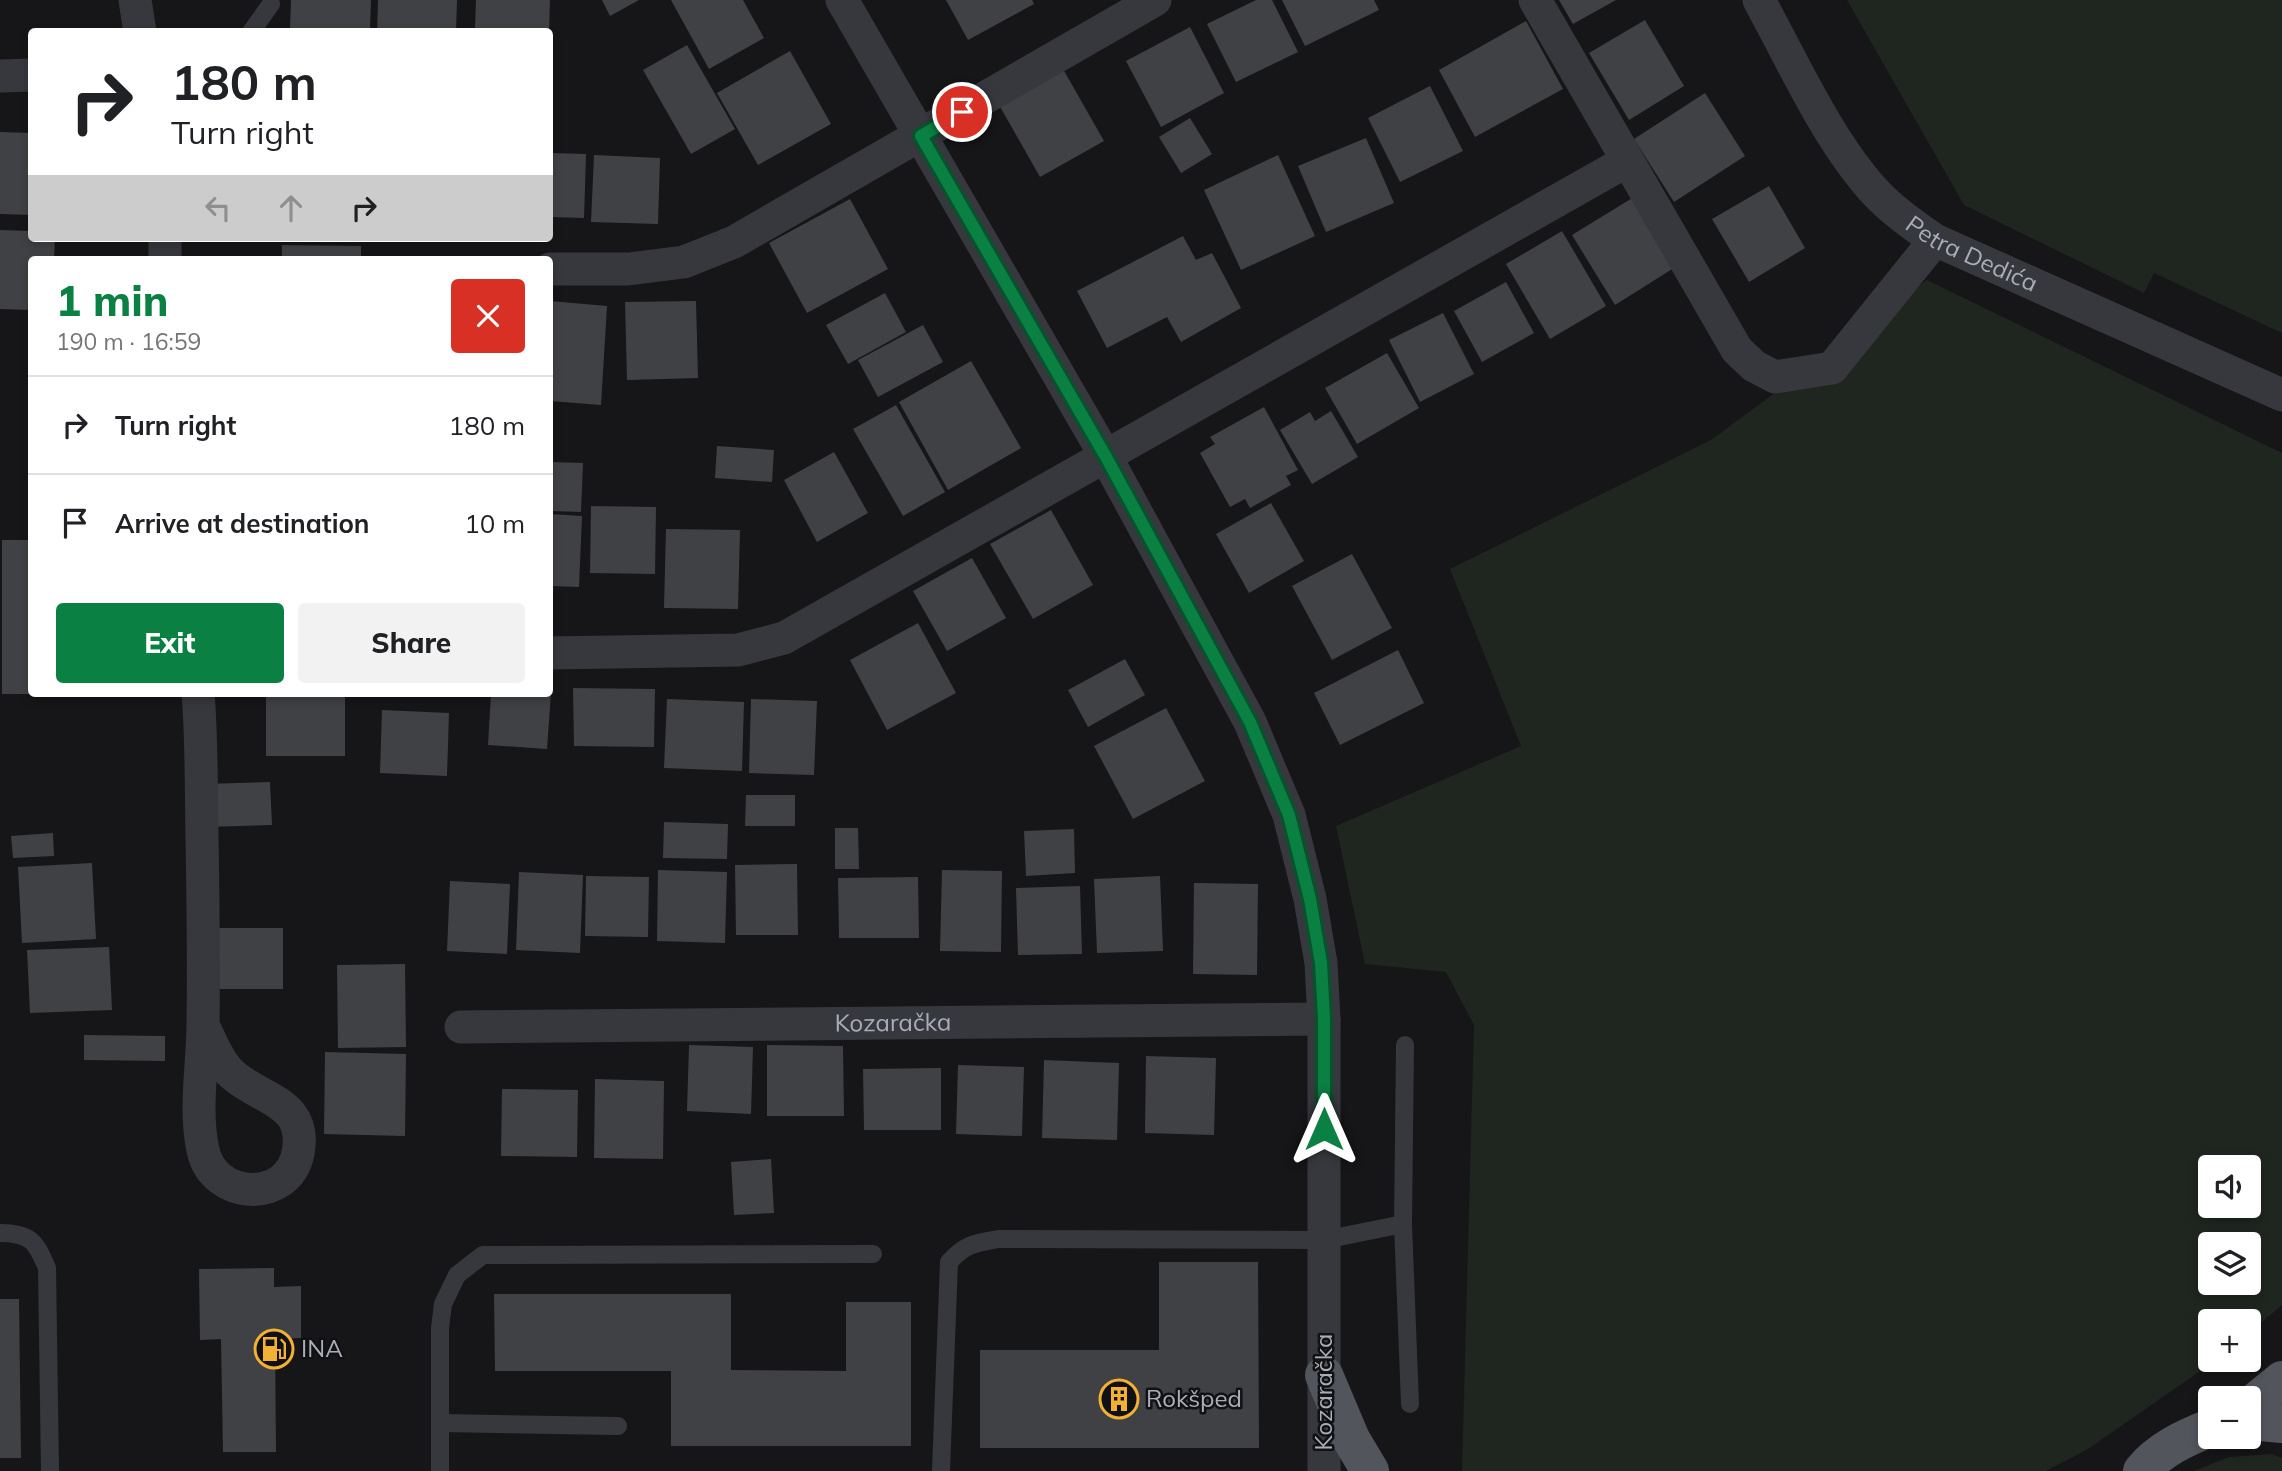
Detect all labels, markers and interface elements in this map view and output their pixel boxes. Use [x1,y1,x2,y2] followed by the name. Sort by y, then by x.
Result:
[171,51,317,112] text: 180 m
[56,56,147,147] icon: right
[932,82,992,142] pin
[943,93,981,131] icon: arrive
[171,112,314,152] text: Turn right
[199,189,237,227] icon: left
[272,189,310,227] icon: ahead
[345,189,383,227] icon: right
[1900,208,2043,298] street label: Petra Dedića
[56,274,169,327] text: 1 min
[451,279,525,353] button: close
[56,327,201,356] text: 190 m · 16:59
[56,406,94,444] icon: right
[115,409,236,442] text: Turn right
[449,409,525,442] text: 180 m
[56,504,94,542] icon: arrive
[115,507,370,540] text: Arrive at destination
[464,507,525,540] text: 10 m
[56,603,284,683] button: Exit
[298,603,525,683] button: Share
[834,1006,952,1038] street label: Kozaračka
[1287,1092,1361,1166] position arrow
[2198,1155,2261,1449] map controls
[2198,1155,2261,1218] button: sound
[2198,1232,2261,1295] button: layers
[2198,1309,2261,1372] button: +
[253,1328,295,1370] fuel station icon: INA
[301,1333,343,1363] place label: INA
[1308,1334,1338,1450] street label: Kozaračka
[1098,1378,1140,1420] building icon: Rokšped
[1146,1383,1242,1413] place label: Rokšped
[2198,1386,2261,1449] button: −

